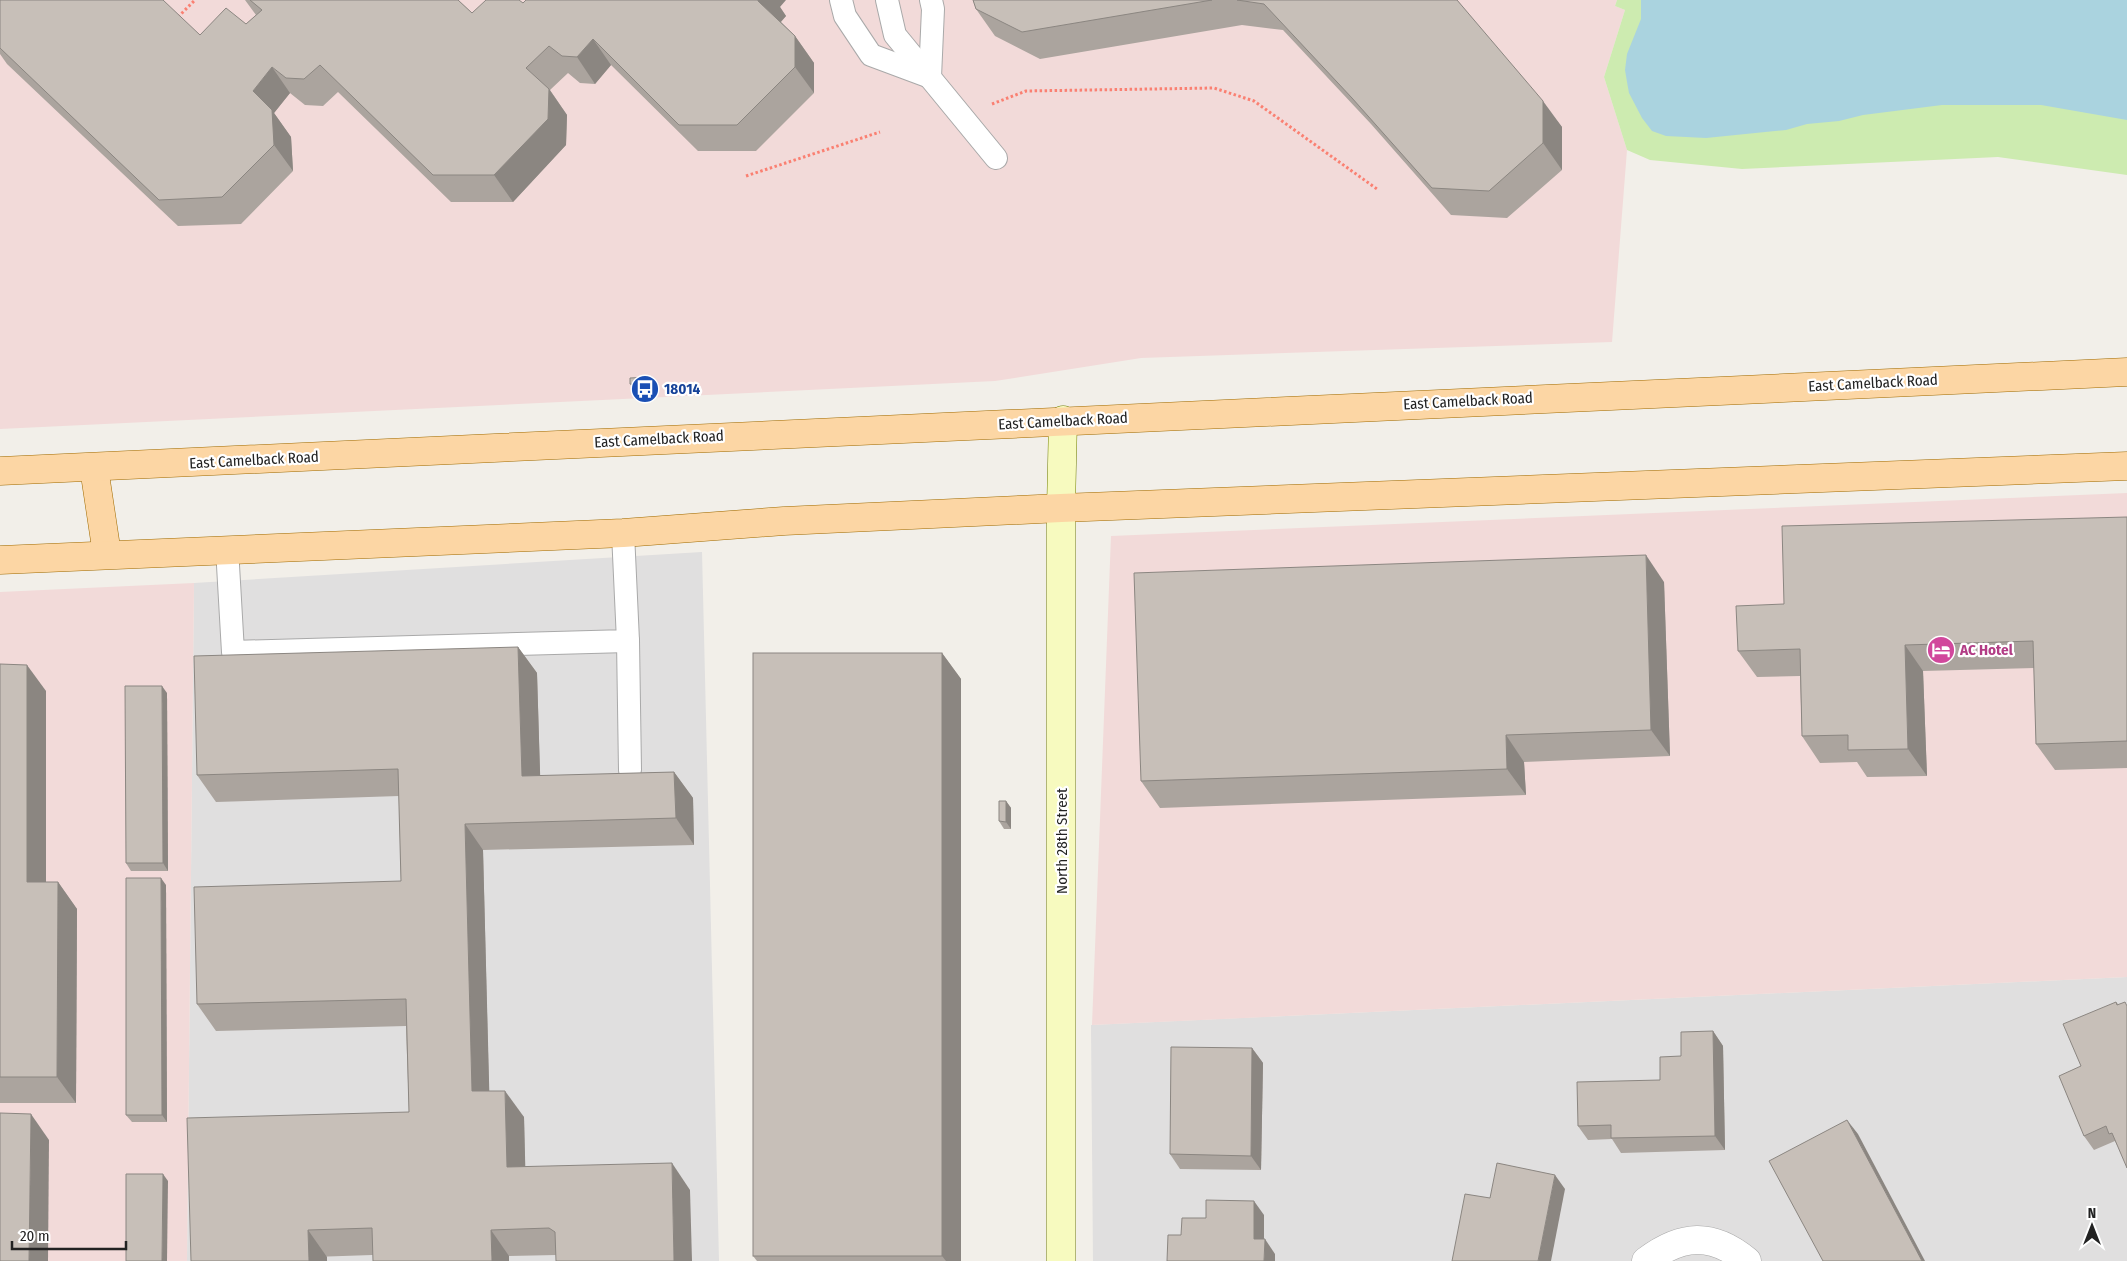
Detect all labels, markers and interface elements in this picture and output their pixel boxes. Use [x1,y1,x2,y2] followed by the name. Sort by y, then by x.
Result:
[1808,371,1938,395] street label: East Camelback Road
[630,374,660,404] bus stop icon: 18014
[664,380,700,398] place label: 18014
[1403,389,1533,413] street label: East Camelback Road
[998,409,1128,433] street label: East Camelback Road
[594,427,724,451] street label: East Camelback Road
[189,448,319,472] street label: East Camelback Road
[1926,635,1956,665] hotel icon: AC Hotel
[1959,641,2014,659] place label: AC Hotel
[1053,788,1071,894] street label: North 28th Street
[2067,1201,2117,1251] north arrow
[2088,1205,2096,1222] text: N
[12,1218,126,1250] scale bar
[20,1227,50,1245] text: 20 m

